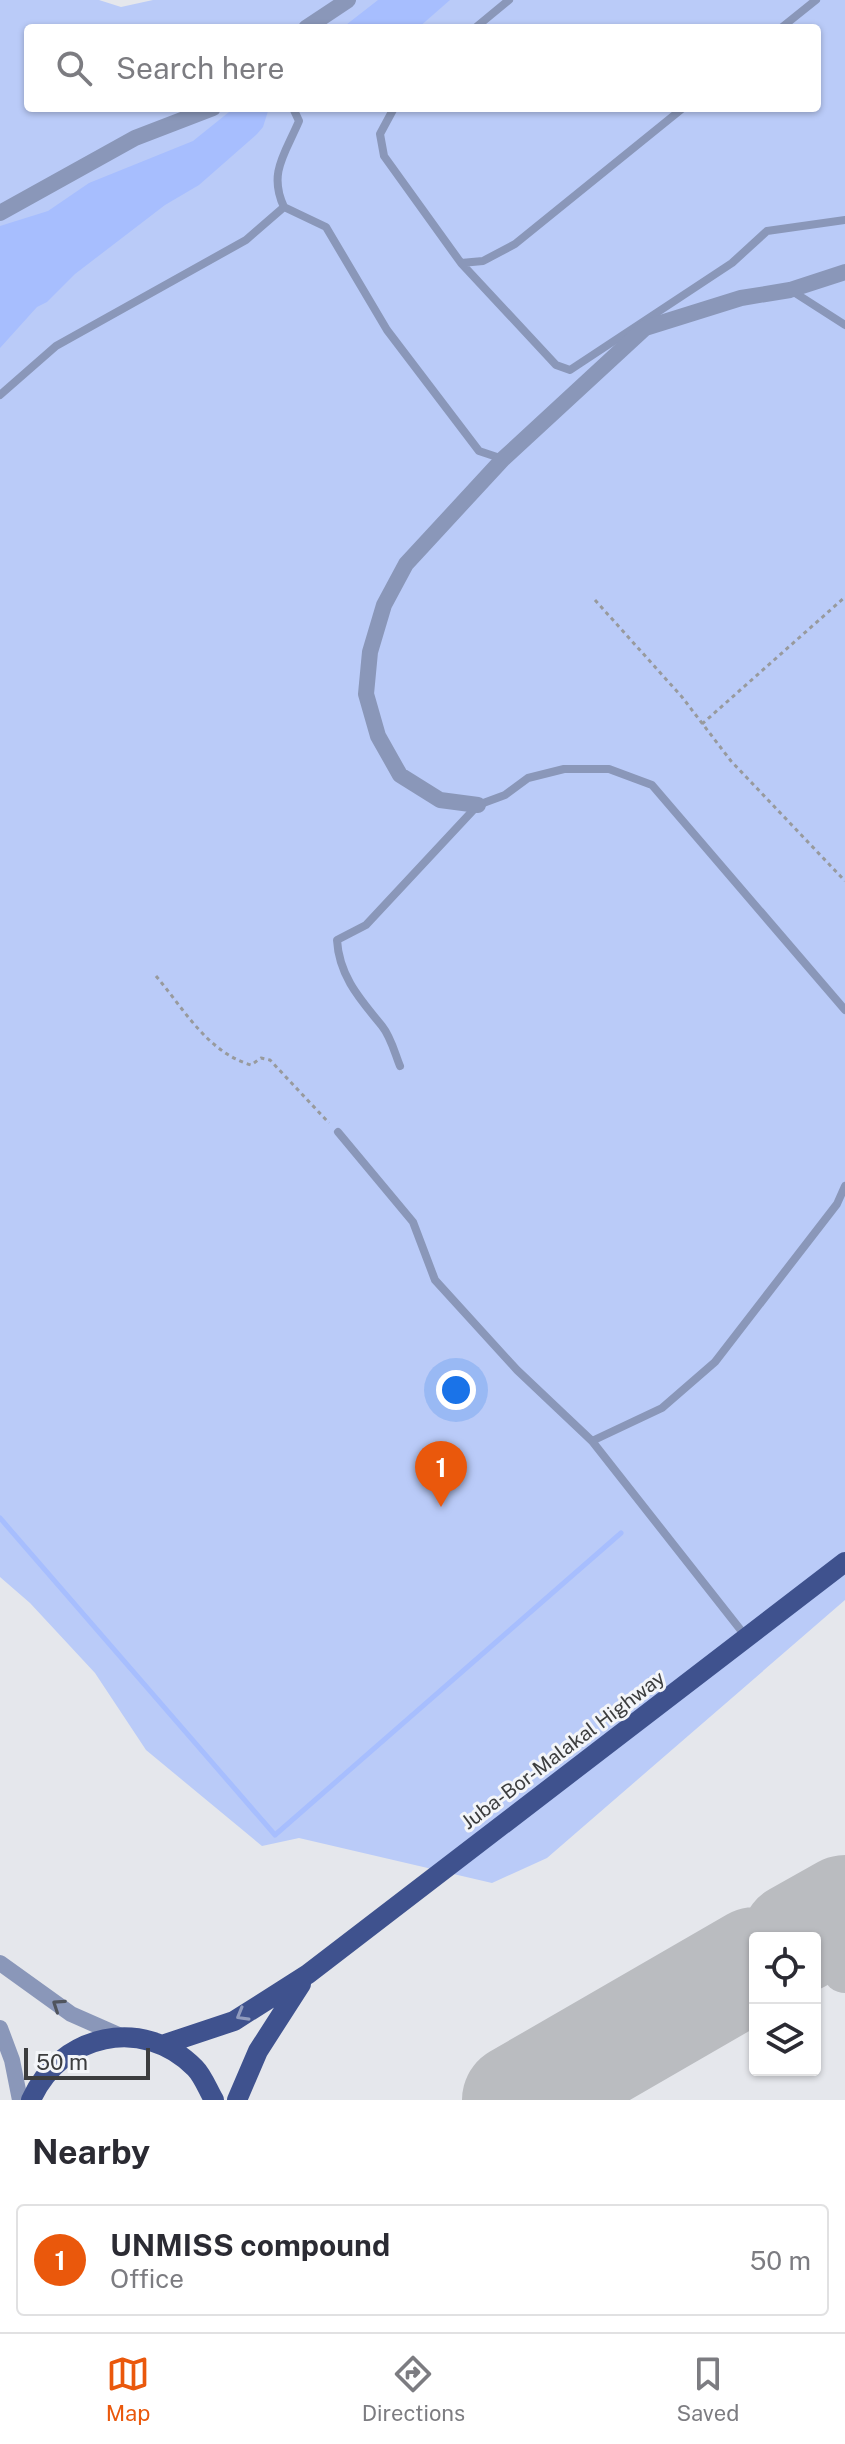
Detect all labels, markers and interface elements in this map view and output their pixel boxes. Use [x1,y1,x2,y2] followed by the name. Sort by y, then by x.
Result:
[24,24,821,112] search box
[52,46,96,90] icon: search
[116,50,284,86] text: Search here
[436,1370,476,1410] your location
[415,1441,467,1507] pin: 1
[457,1665,670,1834] street label: Juba-Bor-Malakal Highway
[749,1932,821,2076] map controls
[749,1932,821,2004] button: locate
[52,2000,66,2015] one-way arrow
[749,2004,821,2076] button: layers
[236,2005,251,2021] one-way arrow
[24,2044,150,2080] scale bar
[36,2049,88,2075] text: 50 m
[32,2132,150,2172] text: Nearby
[110,2227,390,2263] text: UNMISS compound
[54,2245,66,2276] text: 1
[750,2245,811,2276] text: 50 m
[110,2263,184,2294] text: Office
[106,2352,150,2426] tab: Map
[362,2352,465,2426] tab: Directions
[676,2352,739,2426] tab: Saved

